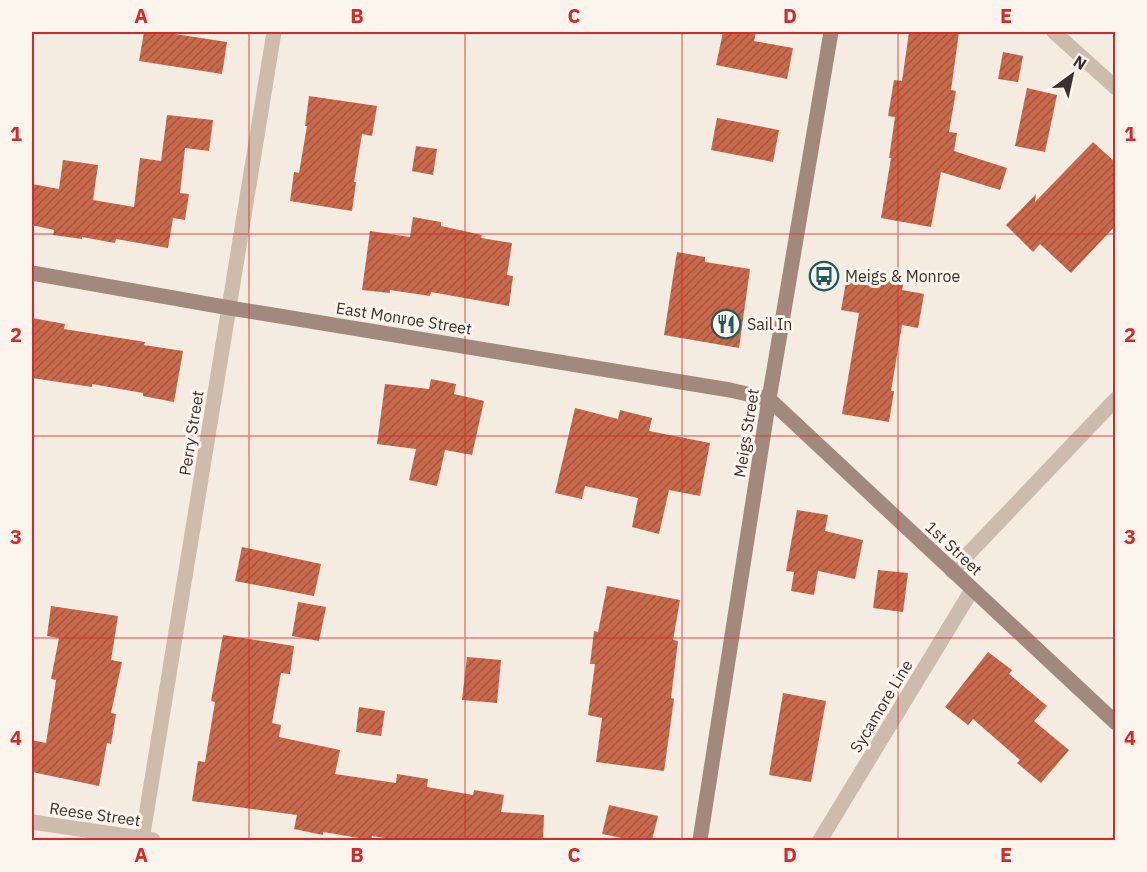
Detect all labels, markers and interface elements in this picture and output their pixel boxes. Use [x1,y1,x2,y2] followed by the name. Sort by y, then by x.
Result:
[134,2,148,29] text: A
[350,2,364,29] text: B
[567,2,581,29] text: C
[783,2,797,29] text: D
[1000,2,1012,29] text: E
[1042,45,1102,105] north arrow
[1070,51,1090,74] text: N
[10,120,22,147] text: 1
[1124,120,1136,147] text: 1
[808,260,840,292] bus stop icon: Meigs & Monroe
[845,266,960,286] place label: Meigs & Monroe
[335,297,473,339] street label: East Monroe Street
[710,308,742,340] restaurant icon: Sail In
[747,314,792,334] place label: Sail In
[10,321,22,348] text: 2
[1124,321,1136,348] text: 2
[729,387,763,479] street label: Meigs Street
[174,389,208,477] street label: Perry Street
[921,517,987,579] street label: 1st Street
[10,523,22,550] text: 3
[1124,523,1136,550] text: 3
[845,656,917,756] street label: Sycamore Line
[10,724,22,751] text: 4
[1124,724,1136,751] text: 4
[48,798,142,830] street label: Reese Street
[134,841,148,868] text: A
[350,841,364,868] text: B
[567,841,581,868] text: C
[783,841,797,868] text: D
[1000,841,1012,868] text: E

